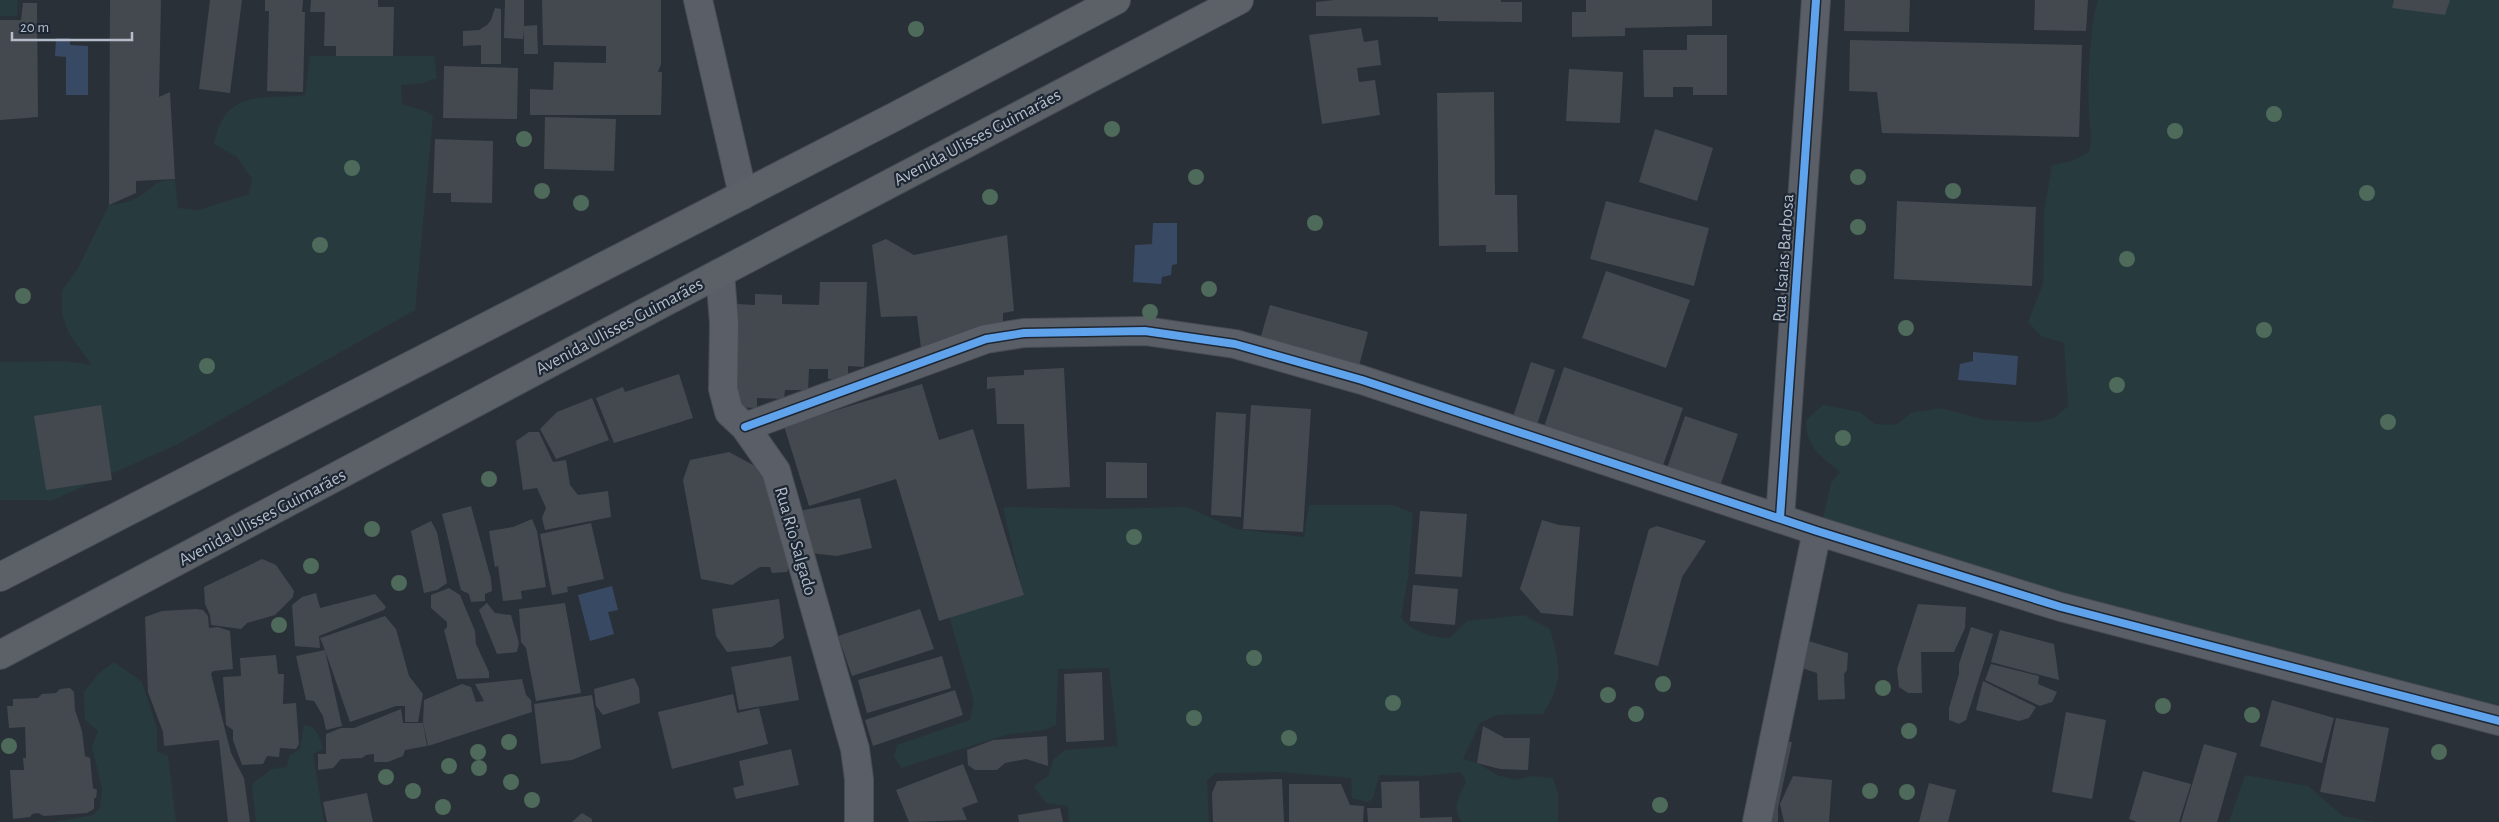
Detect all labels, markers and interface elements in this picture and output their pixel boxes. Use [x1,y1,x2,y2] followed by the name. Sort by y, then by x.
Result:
[12,10,132,42] scale bar
[20,20,49,35] text: 20 m
[891,86,1064,190] street label: Avenida Ulisses Guimarães
[1771,193,1797,323] street label: Rua Isaias Barbosa
[533,275,706,379] street label: Avenida Ulisses Guimarães
[176,466,349,570] street label: Avenida Ulisses Guimarães
[771,485,819,598] street label: Rua Rio Salgado

